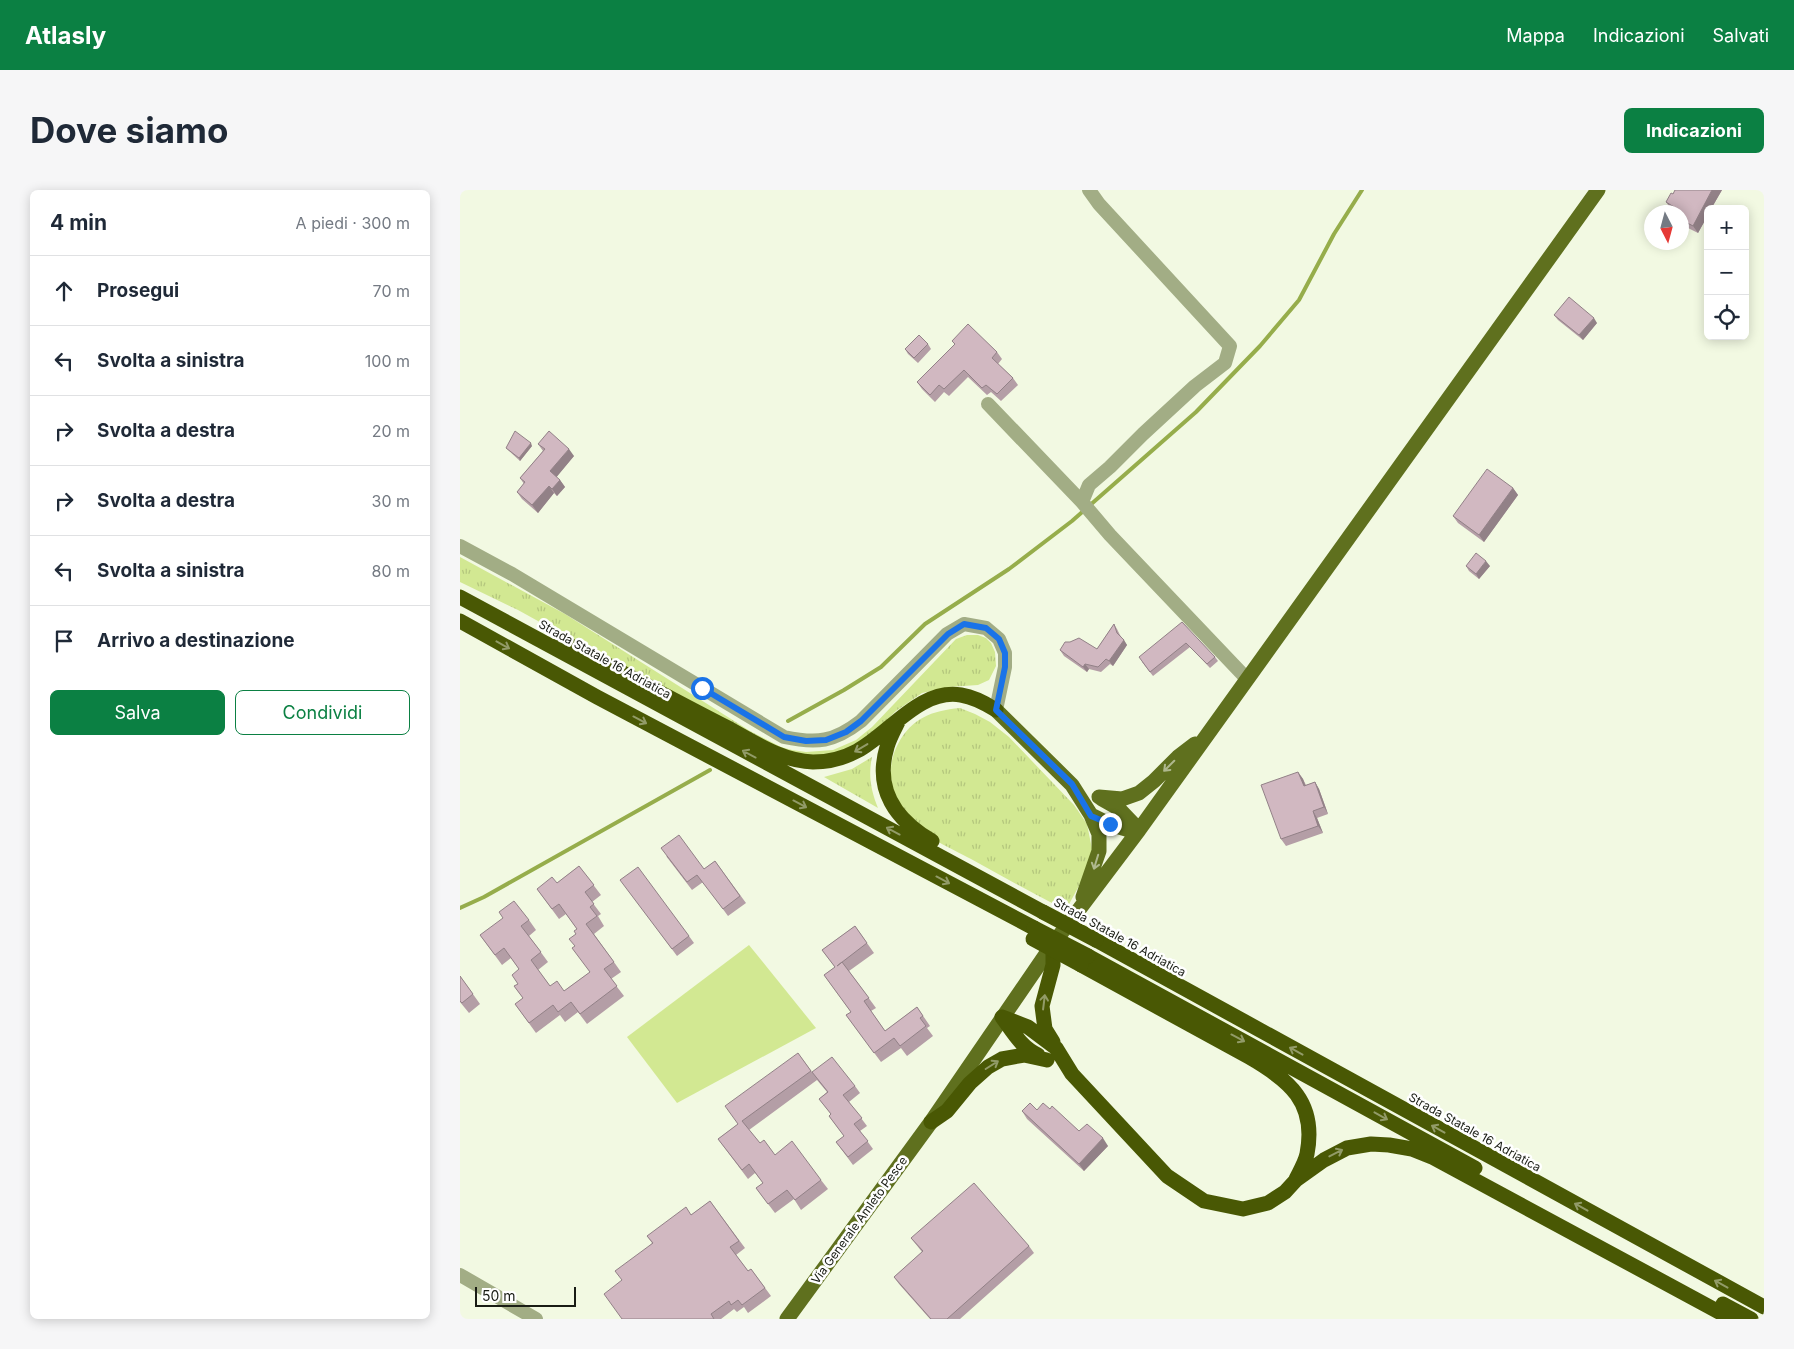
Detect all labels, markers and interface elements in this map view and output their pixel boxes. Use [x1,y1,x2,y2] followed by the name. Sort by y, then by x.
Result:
[25,21,106,50] text: Atlasly
[1506,25,1565,46] text: Mappa
[1593,25,1685,46] text: Indicazioni
[1713,25,1769,46] text: Salvati
[1624,108,1764,153] button: Indicazioni
[30,109,228,151] text: Dove siamo
[1644,205,1689,250] north arrow
[1704,205,1749,340] map controls
[1704,205,1749,250] button: +
[50,210,107,235] text: 4 min
[296,213,410,233] text: A piedi · 300 m
[1704,250,1749,295] button: −
[50,277,78,305] icon: ahead
[97,279,179,302] text: Prosegui
[373,281,410,301] text: 70 m
[1704,295,1749,340] button: locate
[50,347,78,375] icon: left
[97,349,245,372] text: Svolta a sinistra
[365,351,410,371] text: 100 m
[50,417,78,445] icon: right
[97,419,235,442] text: Svolta a destra
[372,421,410,441] text: 20 m
[50,487,78,515] icon: right
[97,489,235,512] text: Svolta a destra
[372,491,410,511] text: 30 m
[50,557,78,585] icon: left
[97,559,245,582] text: Svolta a sinistra
[371,561,410,581] text: 80 m
[536,616,674,702] street label: Strada Statale 16 Adriatica
[50,627,78,655] icon: arrive
[97,629,295,652] text: Arrivo a destinazione
[495,640,510,650] one-way arrow
[691,677,714,700] route start
[50,690,225,735] button: Salva
[235,690,410,735] button: Condividi
[633,715,648,725] one-way arrow
[854,744,868,754] one-way arrow
[742,749,757,758] one-way arrow
[1162,760,1175,772] one-way arrow
[792,799,807,809] one-way arrow
[1099,813,1122,836] route end
[886,825,900,835] one-way arrow
[1090,853,1100,869] one-way arrow
[936,875,951,885] one-way arrow
[1051,894,1189,980] street label: Strada Statale 16 Adriatica
[1039,995,1049,1011] one-way arrow
[1230,1034,1245,1043] one-way arrow
[1289,1046,1304,1055] one-way arrow
[985,1060,999,1070] one-way arrow
[1406,1089,1544,1175] street label: Strada Statale 16 Adriatica
[1373,1111,1388,1121] one-way arrow
[1432,1123,1446,1133] one-way arrow
[1328,1148,1343,1157] one-way arrow
[808,1153,910,1287] street label: Via Generale Amleto Pesce
[1574,1201,1589,1211] one-way arrow
[1714,1279,1729,1289] one-way arrow
[475,1284,576,1307] scale bar
[482,1287,516,1304] text: 50 m

